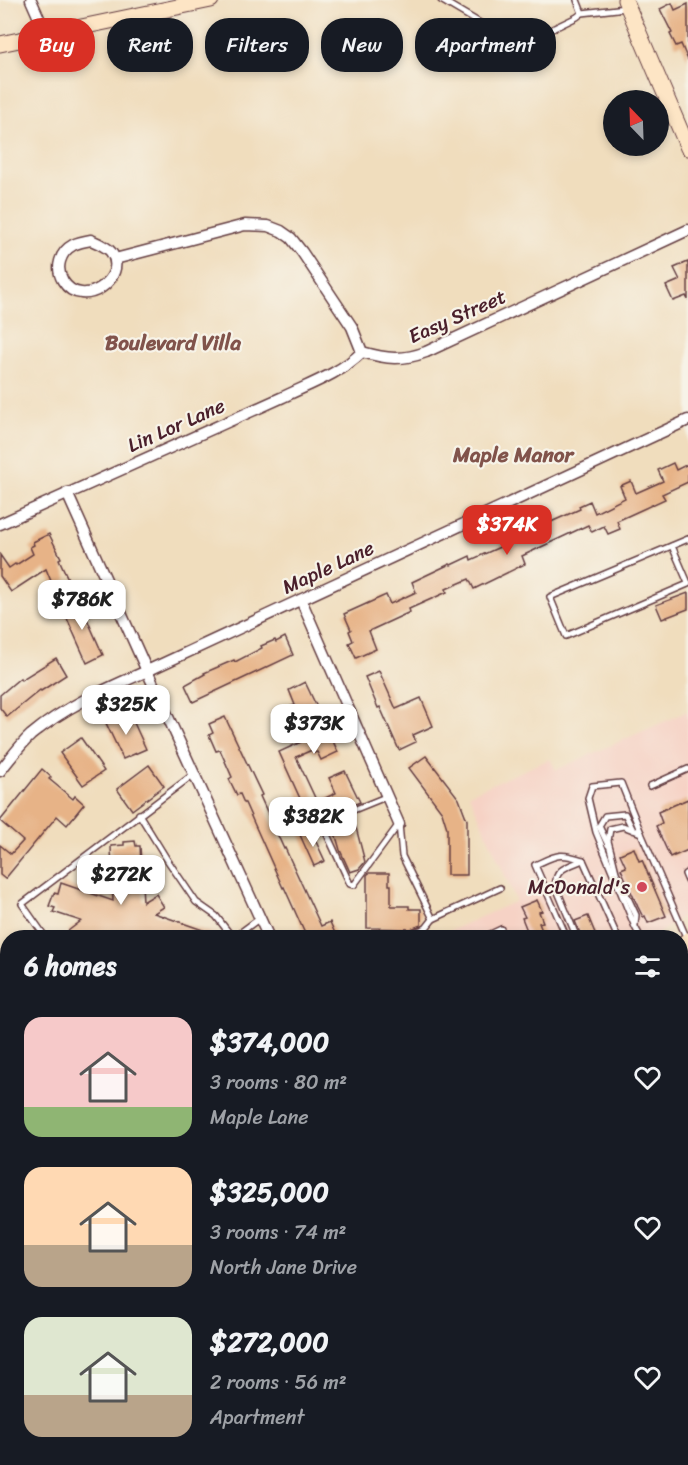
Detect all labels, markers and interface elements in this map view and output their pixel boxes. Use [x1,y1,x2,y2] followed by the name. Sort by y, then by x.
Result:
[18,18,95,72] chip: Buy
[107,18,193,72] chip: Rent
[205,18,309,72] chip: Filters
[321,18,403,72] chip: New
[415,18,556,72] chip: Apartment
[603,90,669,156] north arrow
[603,90,669,156] map controls
[403,279,512,354] street label: Easy Street
[105,324,242,362] district label: Boulevard Villa
[122,388,231,463] street label: Lin Lor Lane
[452,436,575,474] district label: Maple Manor
[465,505,549,556] pin: $374K
[477,507,537,542] text: $374K
[276,531,380,604] street label: Maple Lane
[40,580,124,631] pin: $786K
[52,582,112,617] text: $786K
[84,685,168,736] pin: $325K
[96,687,156,722] text: $325K
[272,704,356,755] pin: $373K
[285,706,344,741] text: $373K
[271,797,355,848] pin: $382K
[283,799,343,834] text: $382K
[79,855,163,906] pin: $272K
[91,857,151,892] text: $272K
[528,870,631,905] place label: McDonald's
[635,880,649,894] marker: McDonald's
[24,943,116,989] text: 6 homes
[631,950,664,983] icon: filters
[210,1019,329,1065] text: $374,000
[72,1041,144,1113] icon: home
[631,1061,664,1094] icon: heart
[210,1065,347,1100] text: 3 rooms · 80 m²
[210,1100,309,1135] text: Maple Lane
[210,1169,329,1215] text: $325,000
[72,1191,144,1263] icon: home
[631,1211,664,1244] icon: heart
[210,1215,346,1250] text: 3 rooms · 74 m²
[210,1250,357,1285] text: North Jane Drive
[210,1319,329,1365] text: $272,000
[72,1341,144,1413] icon: home
[631,1361,664,1394] icon: heart
[210,1365,347,1400] text: 2 rooms · 56 m²
[210,1400,304,1435] text: Apartment

